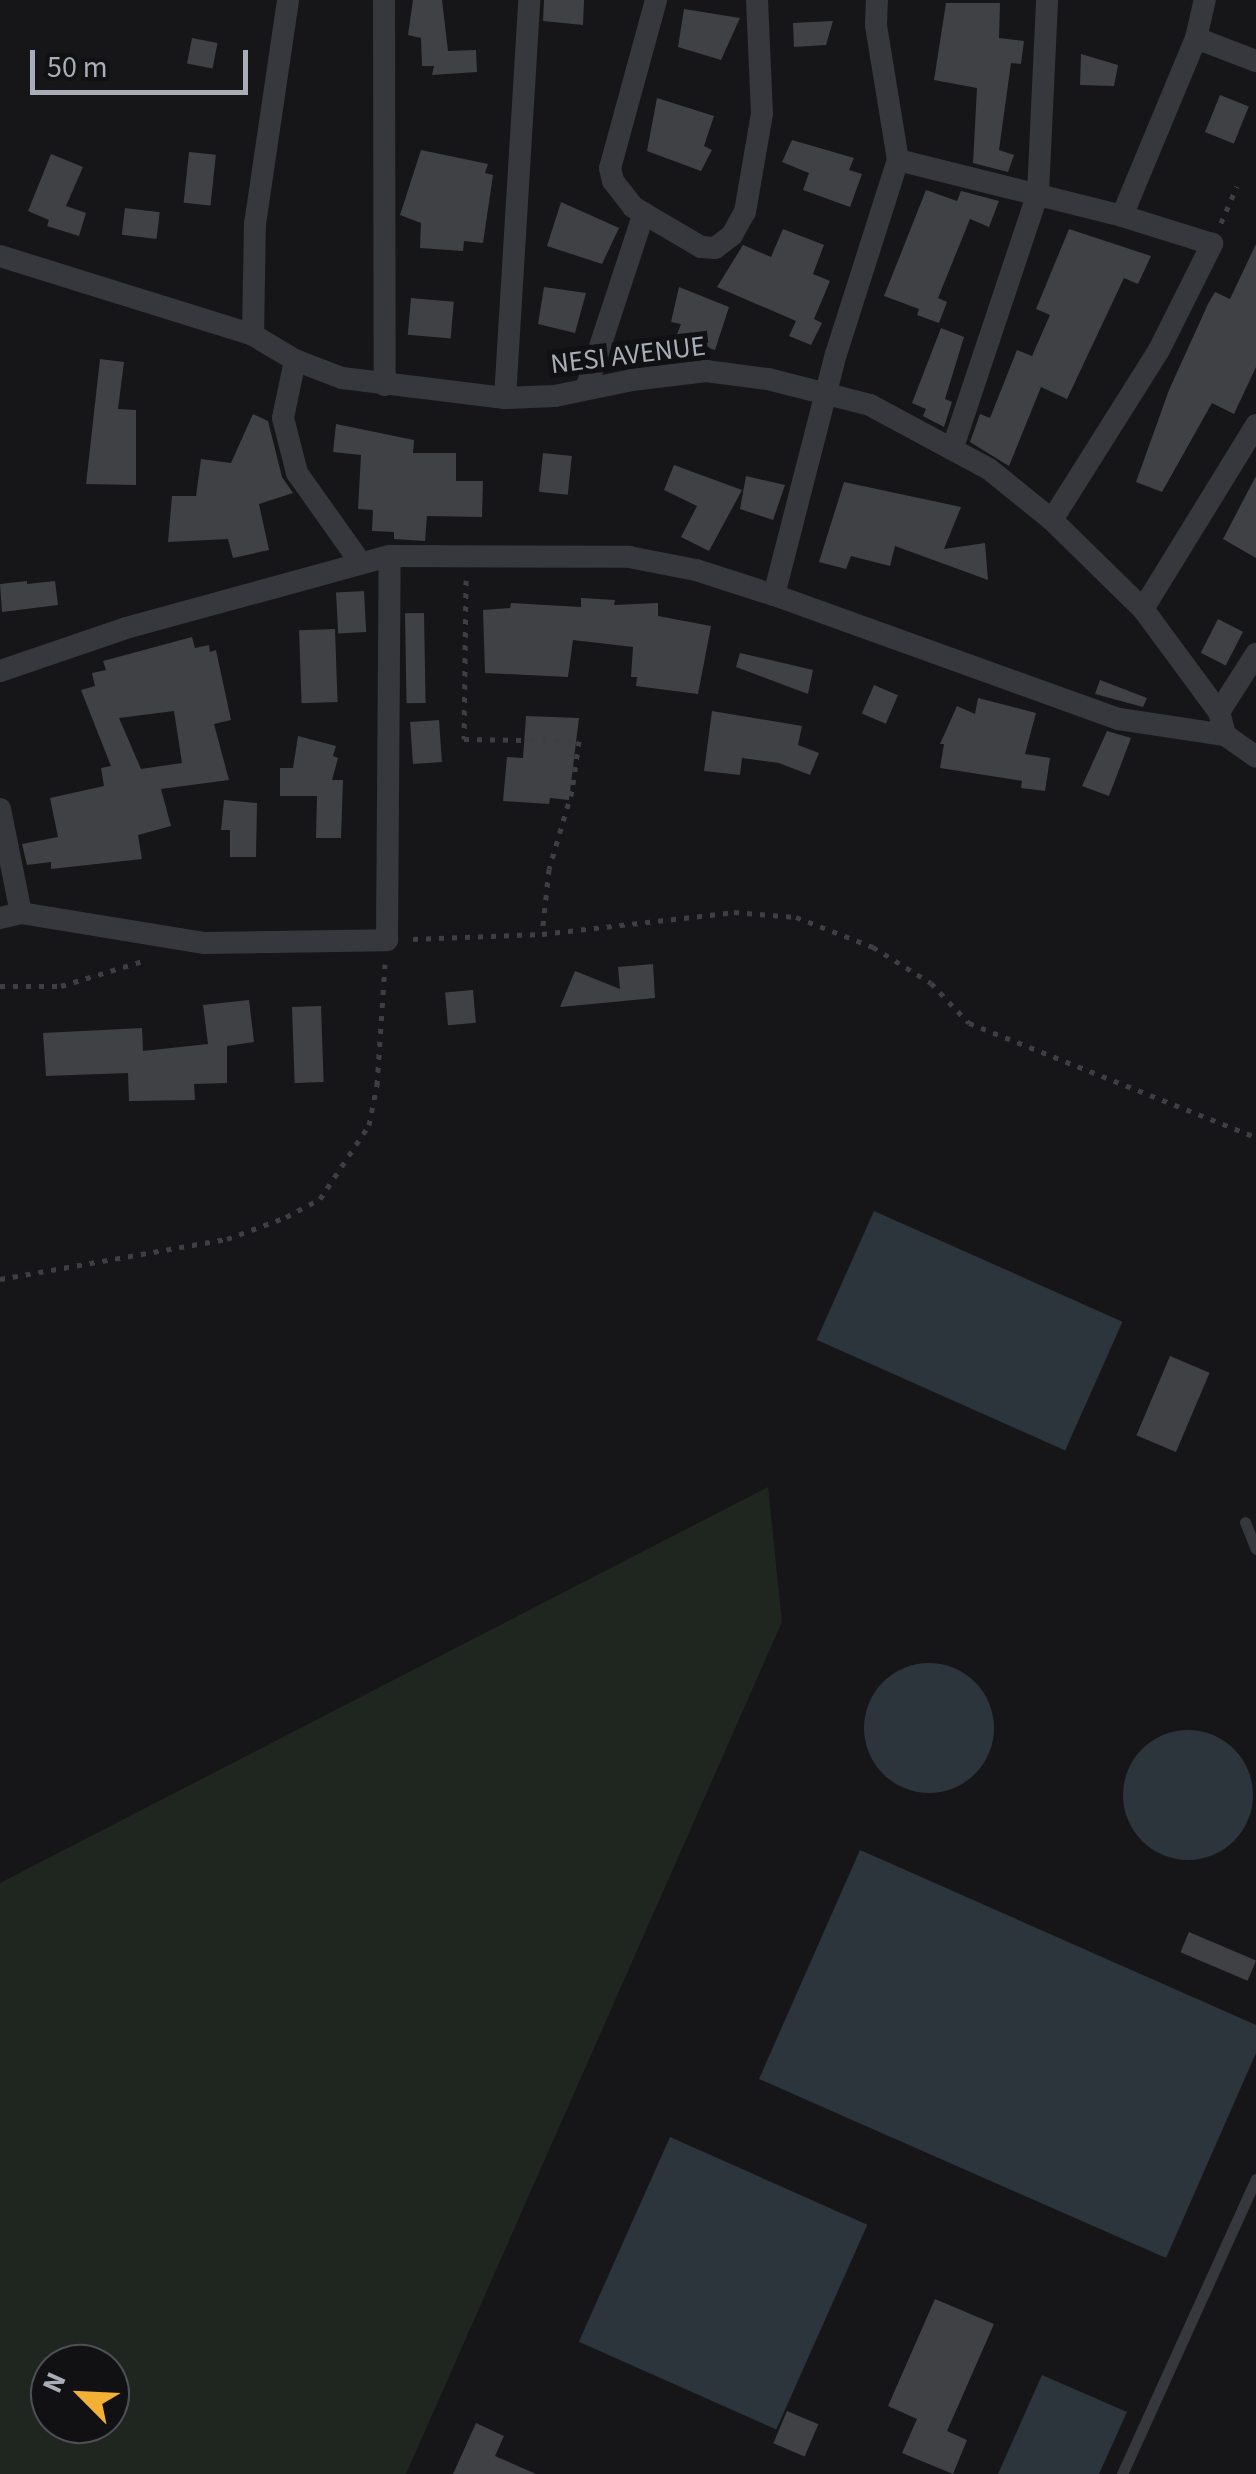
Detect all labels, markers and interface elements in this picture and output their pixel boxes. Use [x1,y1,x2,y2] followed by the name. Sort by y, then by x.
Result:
[35,30,252,92] scale bar
[47,46,108,89] text: 50 m
[549,329,707,381] street label: NESI AVENUE
[30,2344,130,2444] north arrow
[32,2366,76,2399] text: N

